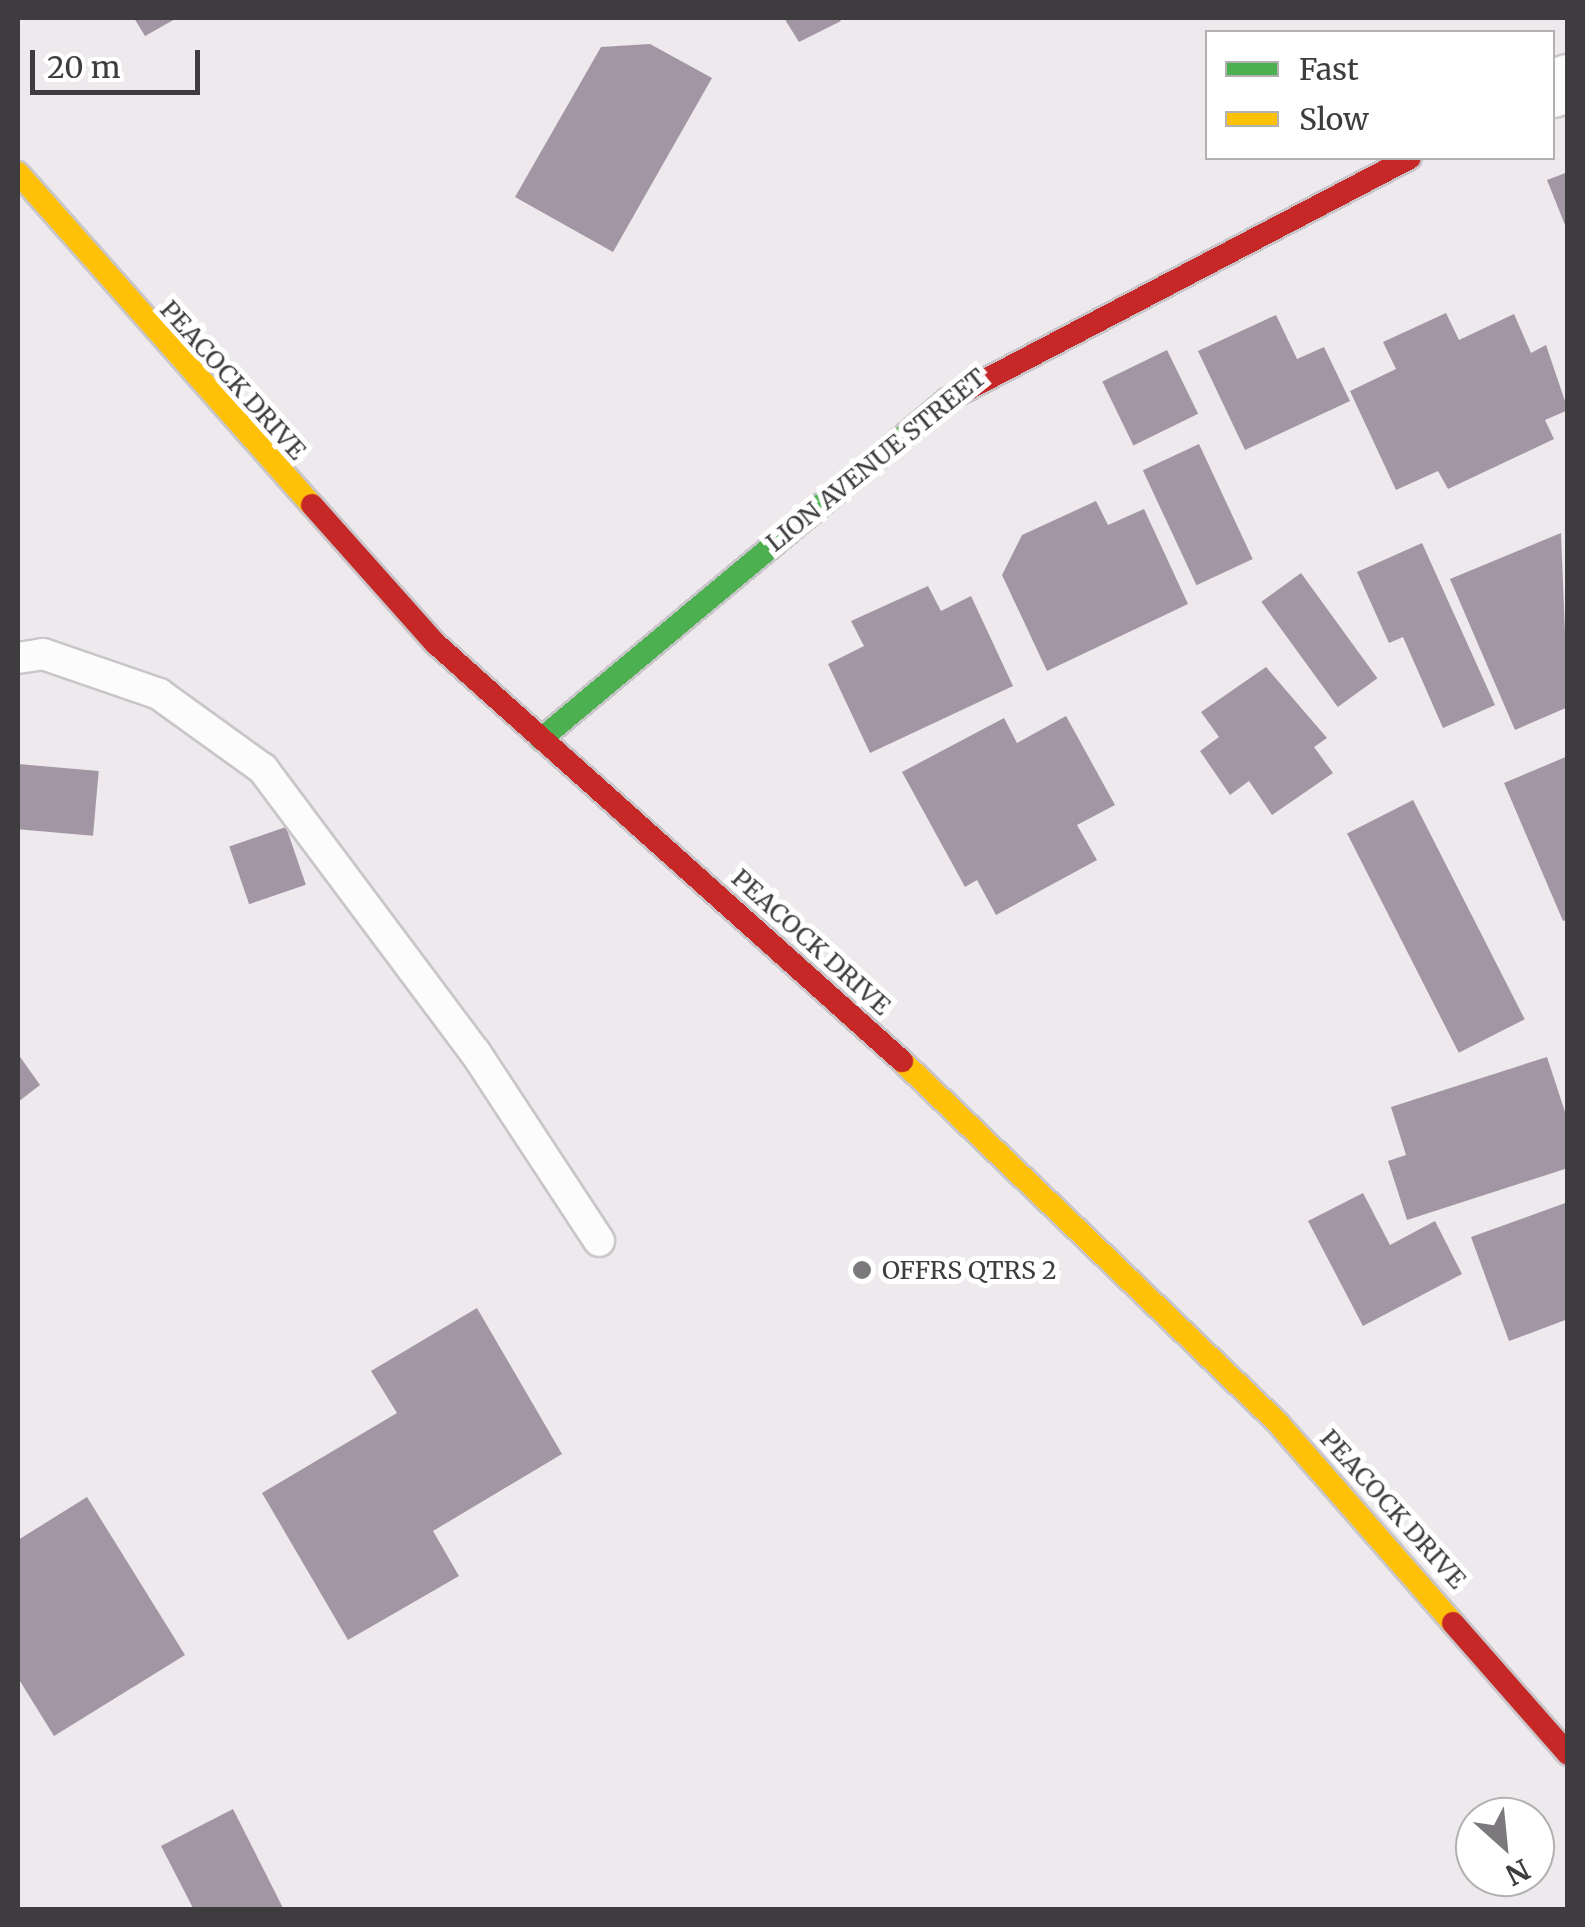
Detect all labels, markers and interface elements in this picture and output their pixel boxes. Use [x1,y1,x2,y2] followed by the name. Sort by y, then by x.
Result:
[35,30,205,92] scale bar
[1205,30,1555,160] legend
[47,48,120,86] text: 20 m
[1299,50,1359,88] text: Fast
[1299,100,1369,138] text: Slow
[154,295,312,465] street label: PEACOCK DRIVE
[760,362,992,558] street label: LION AVENUE STREET
[726,863,896,1021] street label: PEACOCK DRIVE
[882,1255,1057,1285] place label: OFFRS QTRS 2
[851,1259,873,1281] marker: OFFRS QTRS 2
[1314,1424,1472,1594] street label: PEACOCK DRIVE
[1455,1797,1555,1897] north arrow
[1500,1851,1536,1893] text: N

